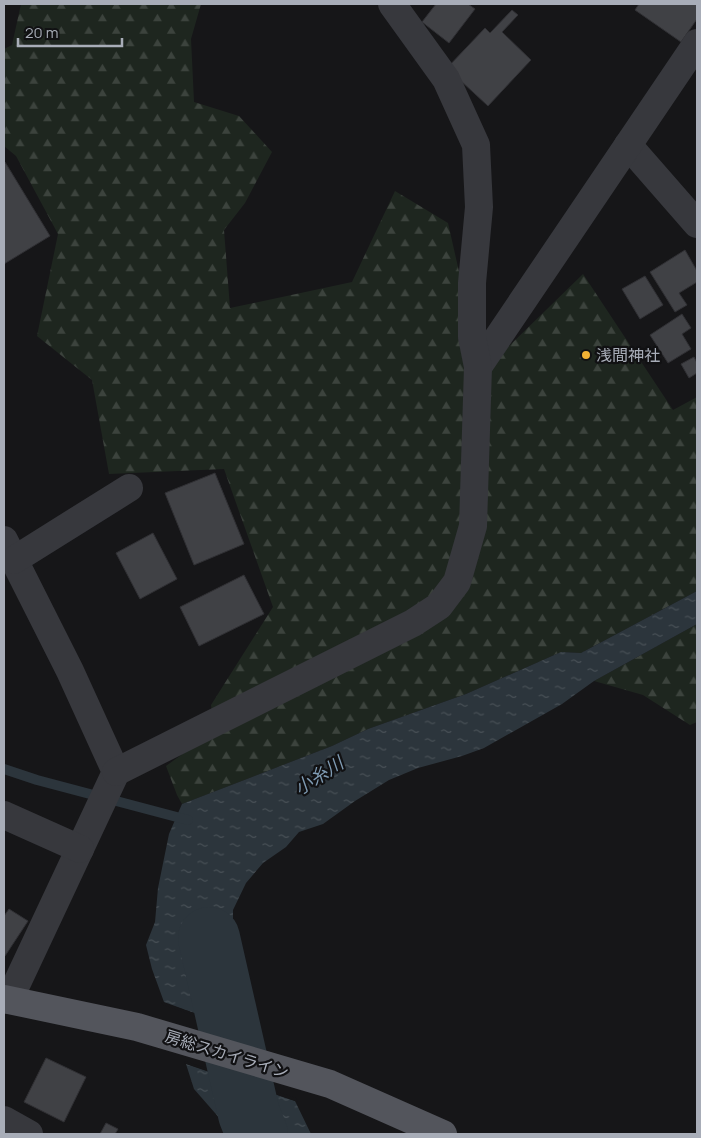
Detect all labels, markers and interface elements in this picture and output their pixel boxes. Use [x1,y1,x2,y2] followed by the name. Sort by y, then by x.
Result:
[18,15,121,47] scale bar
[25,22,58,43] text: 20 m
[596,344,660,366] place label: 浅間神社
[580,349,592,361] marker: 浅間神社
[289,749,349,800] water label: 小糸川
[163,1025,291,1083] street label: 房総スカイライン

